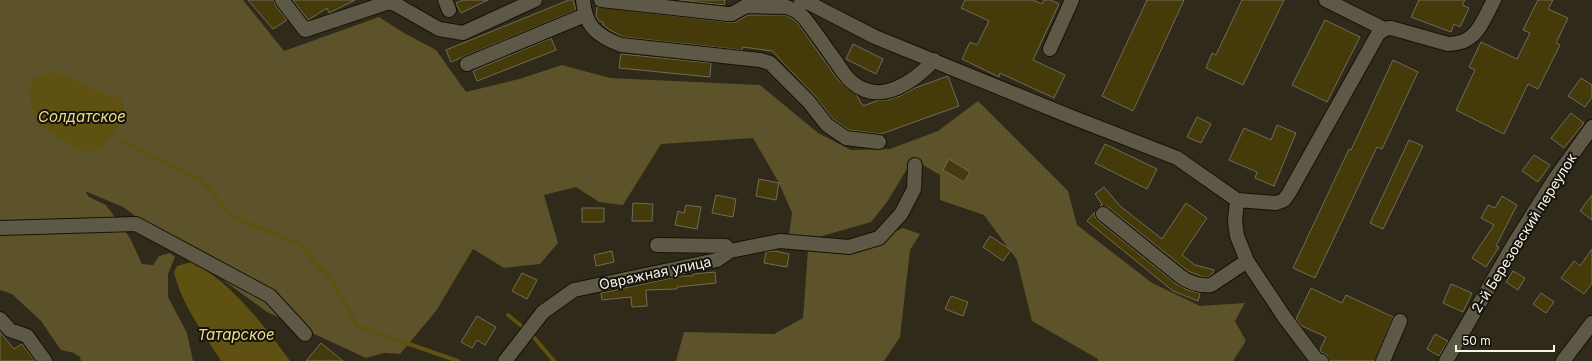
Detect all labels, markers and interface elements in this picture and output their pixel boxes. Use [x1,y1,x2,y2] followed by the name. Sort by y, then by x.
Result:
[38,107,126,126] water label: Солдатское
[1467,150,1580,315] street label: 2-й Березовский переулок
[597,252,712,293] street label: Овражная улица
[197,325,275,344] water label: Татарское
[1456,327,1554,353] scale bar
[1462,333,1491,348] text: 50 m

